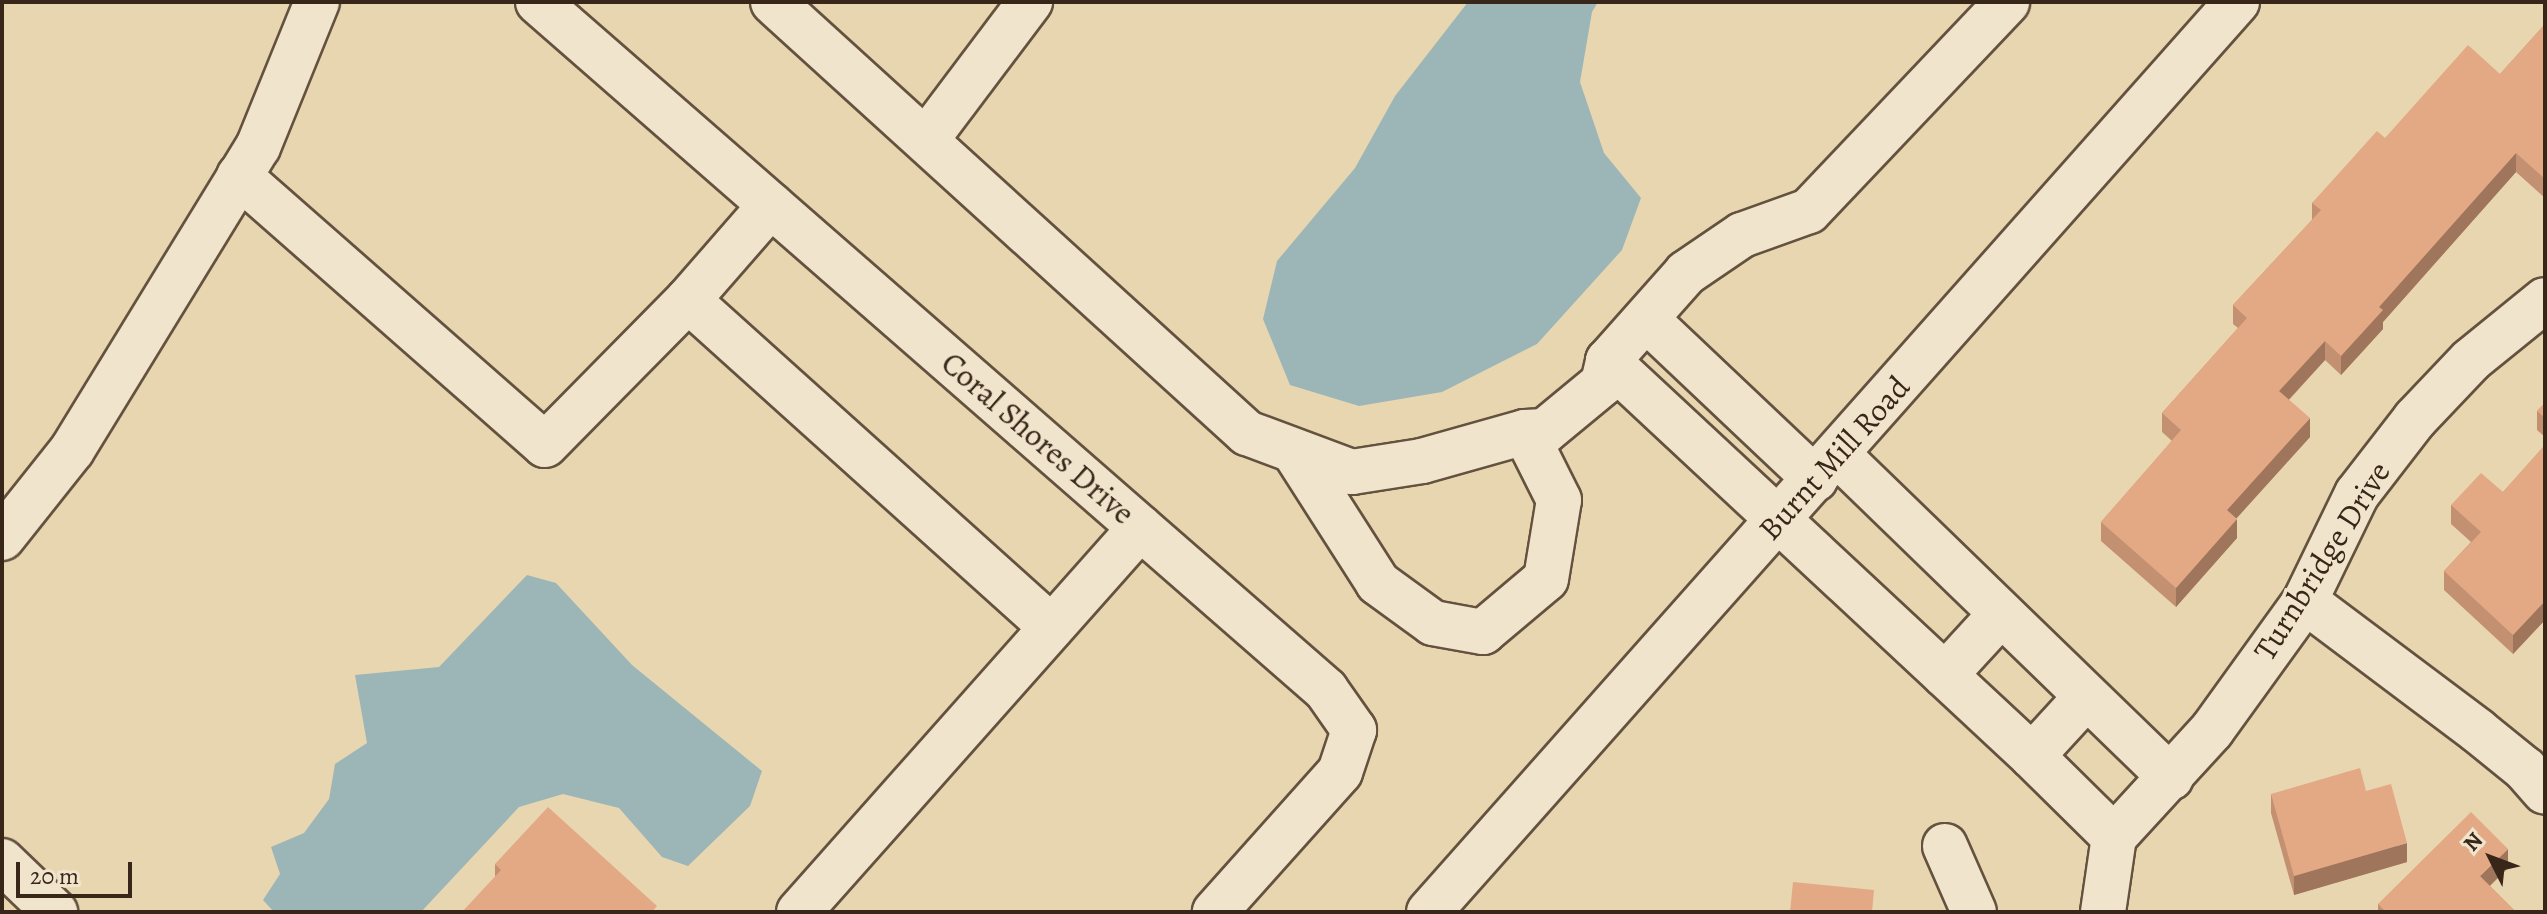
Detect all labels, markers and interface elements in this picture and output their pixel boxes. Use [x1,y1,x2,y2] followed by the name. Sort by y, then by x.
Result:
[934,344,1142,532] street label: Coral Shores Drive
[1750,368,1918,548] street label: Burnt Mill Road
[2246,455,2398,667] street label: Turnbridge Drive
[2451,818,2531,898] north arrow
[2457,826,2490,858] text: N
[20,846,136,896] scale bar
[30,860,79,892] text: 20 m

